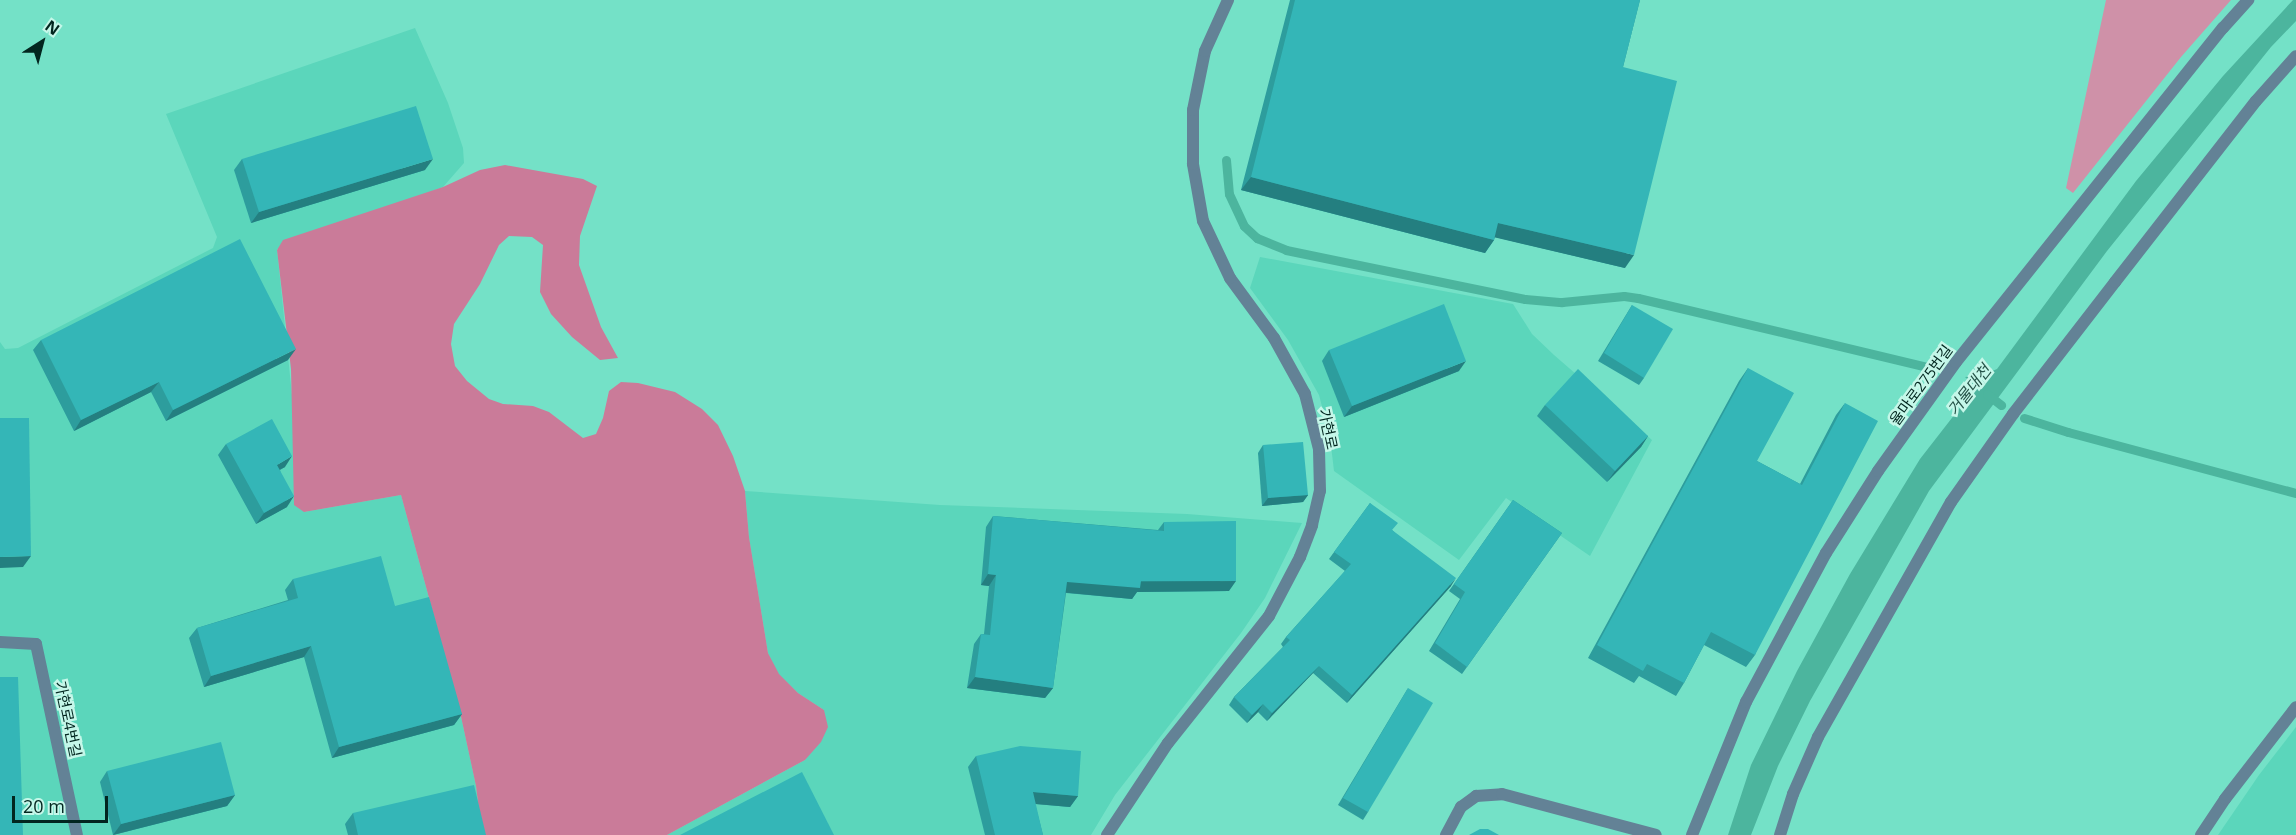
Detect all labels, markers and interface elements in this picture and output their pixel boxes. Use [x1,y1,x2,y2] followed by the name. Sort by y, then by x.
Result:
[12,12,72,72] north arrow
[41,15,64,40] text: N
[1886,341,1956,429] street label: 율마로275번길
[1943,361,1995,419] water label: 거물대천
[1315,407,1341,451] street label: 가현로
[51,679,85,759] street label: 가현로4번길
[15,784,111,822] scale bar
[23,794,65,818] text: 20 m

